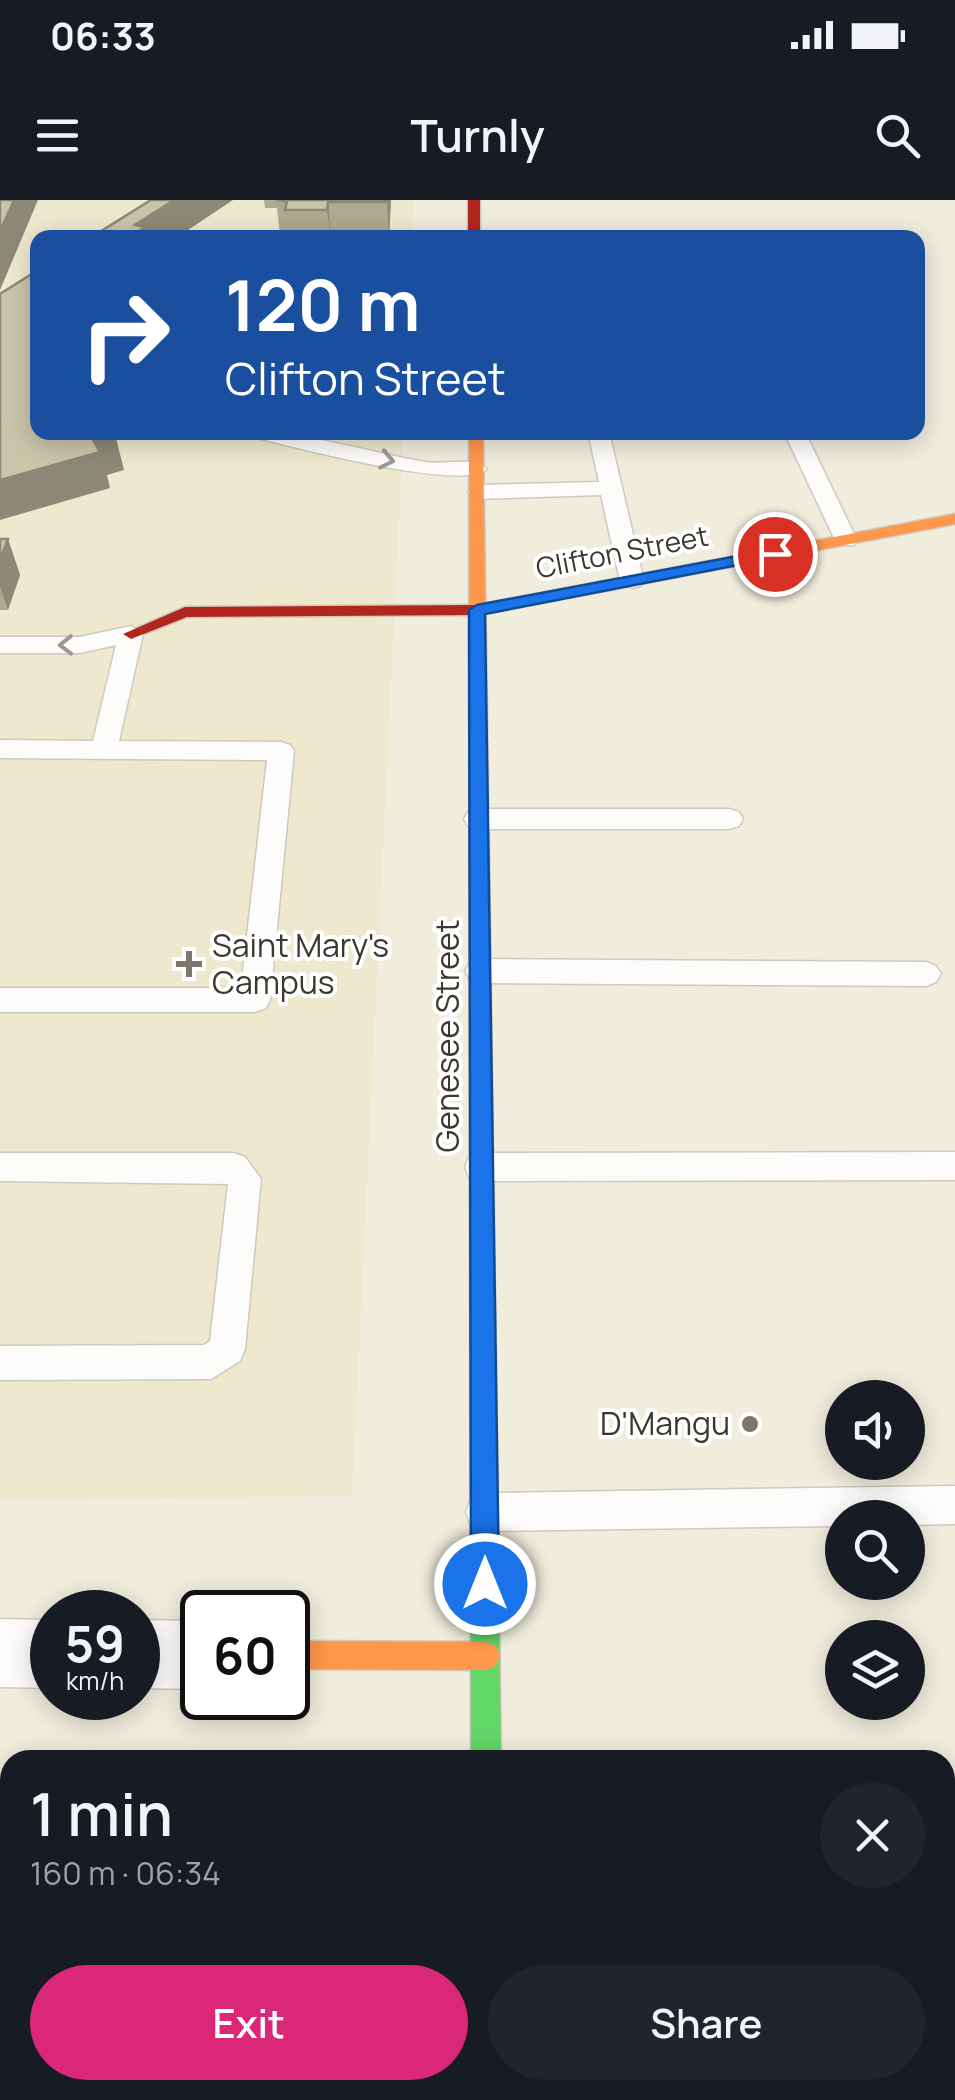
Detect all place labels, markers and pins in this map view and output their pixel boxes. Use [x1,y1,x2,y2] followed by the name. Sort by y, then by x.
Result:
[733,512,818,597] pin
[212,923,389,1004] place label: Saint Mary's Campus
[176,951,202,977] marker: Saint Mary's Campus
[600,1401,730,1445] place label: D'Mangu
[739,1413,761,1435] marker: D'Mangu

